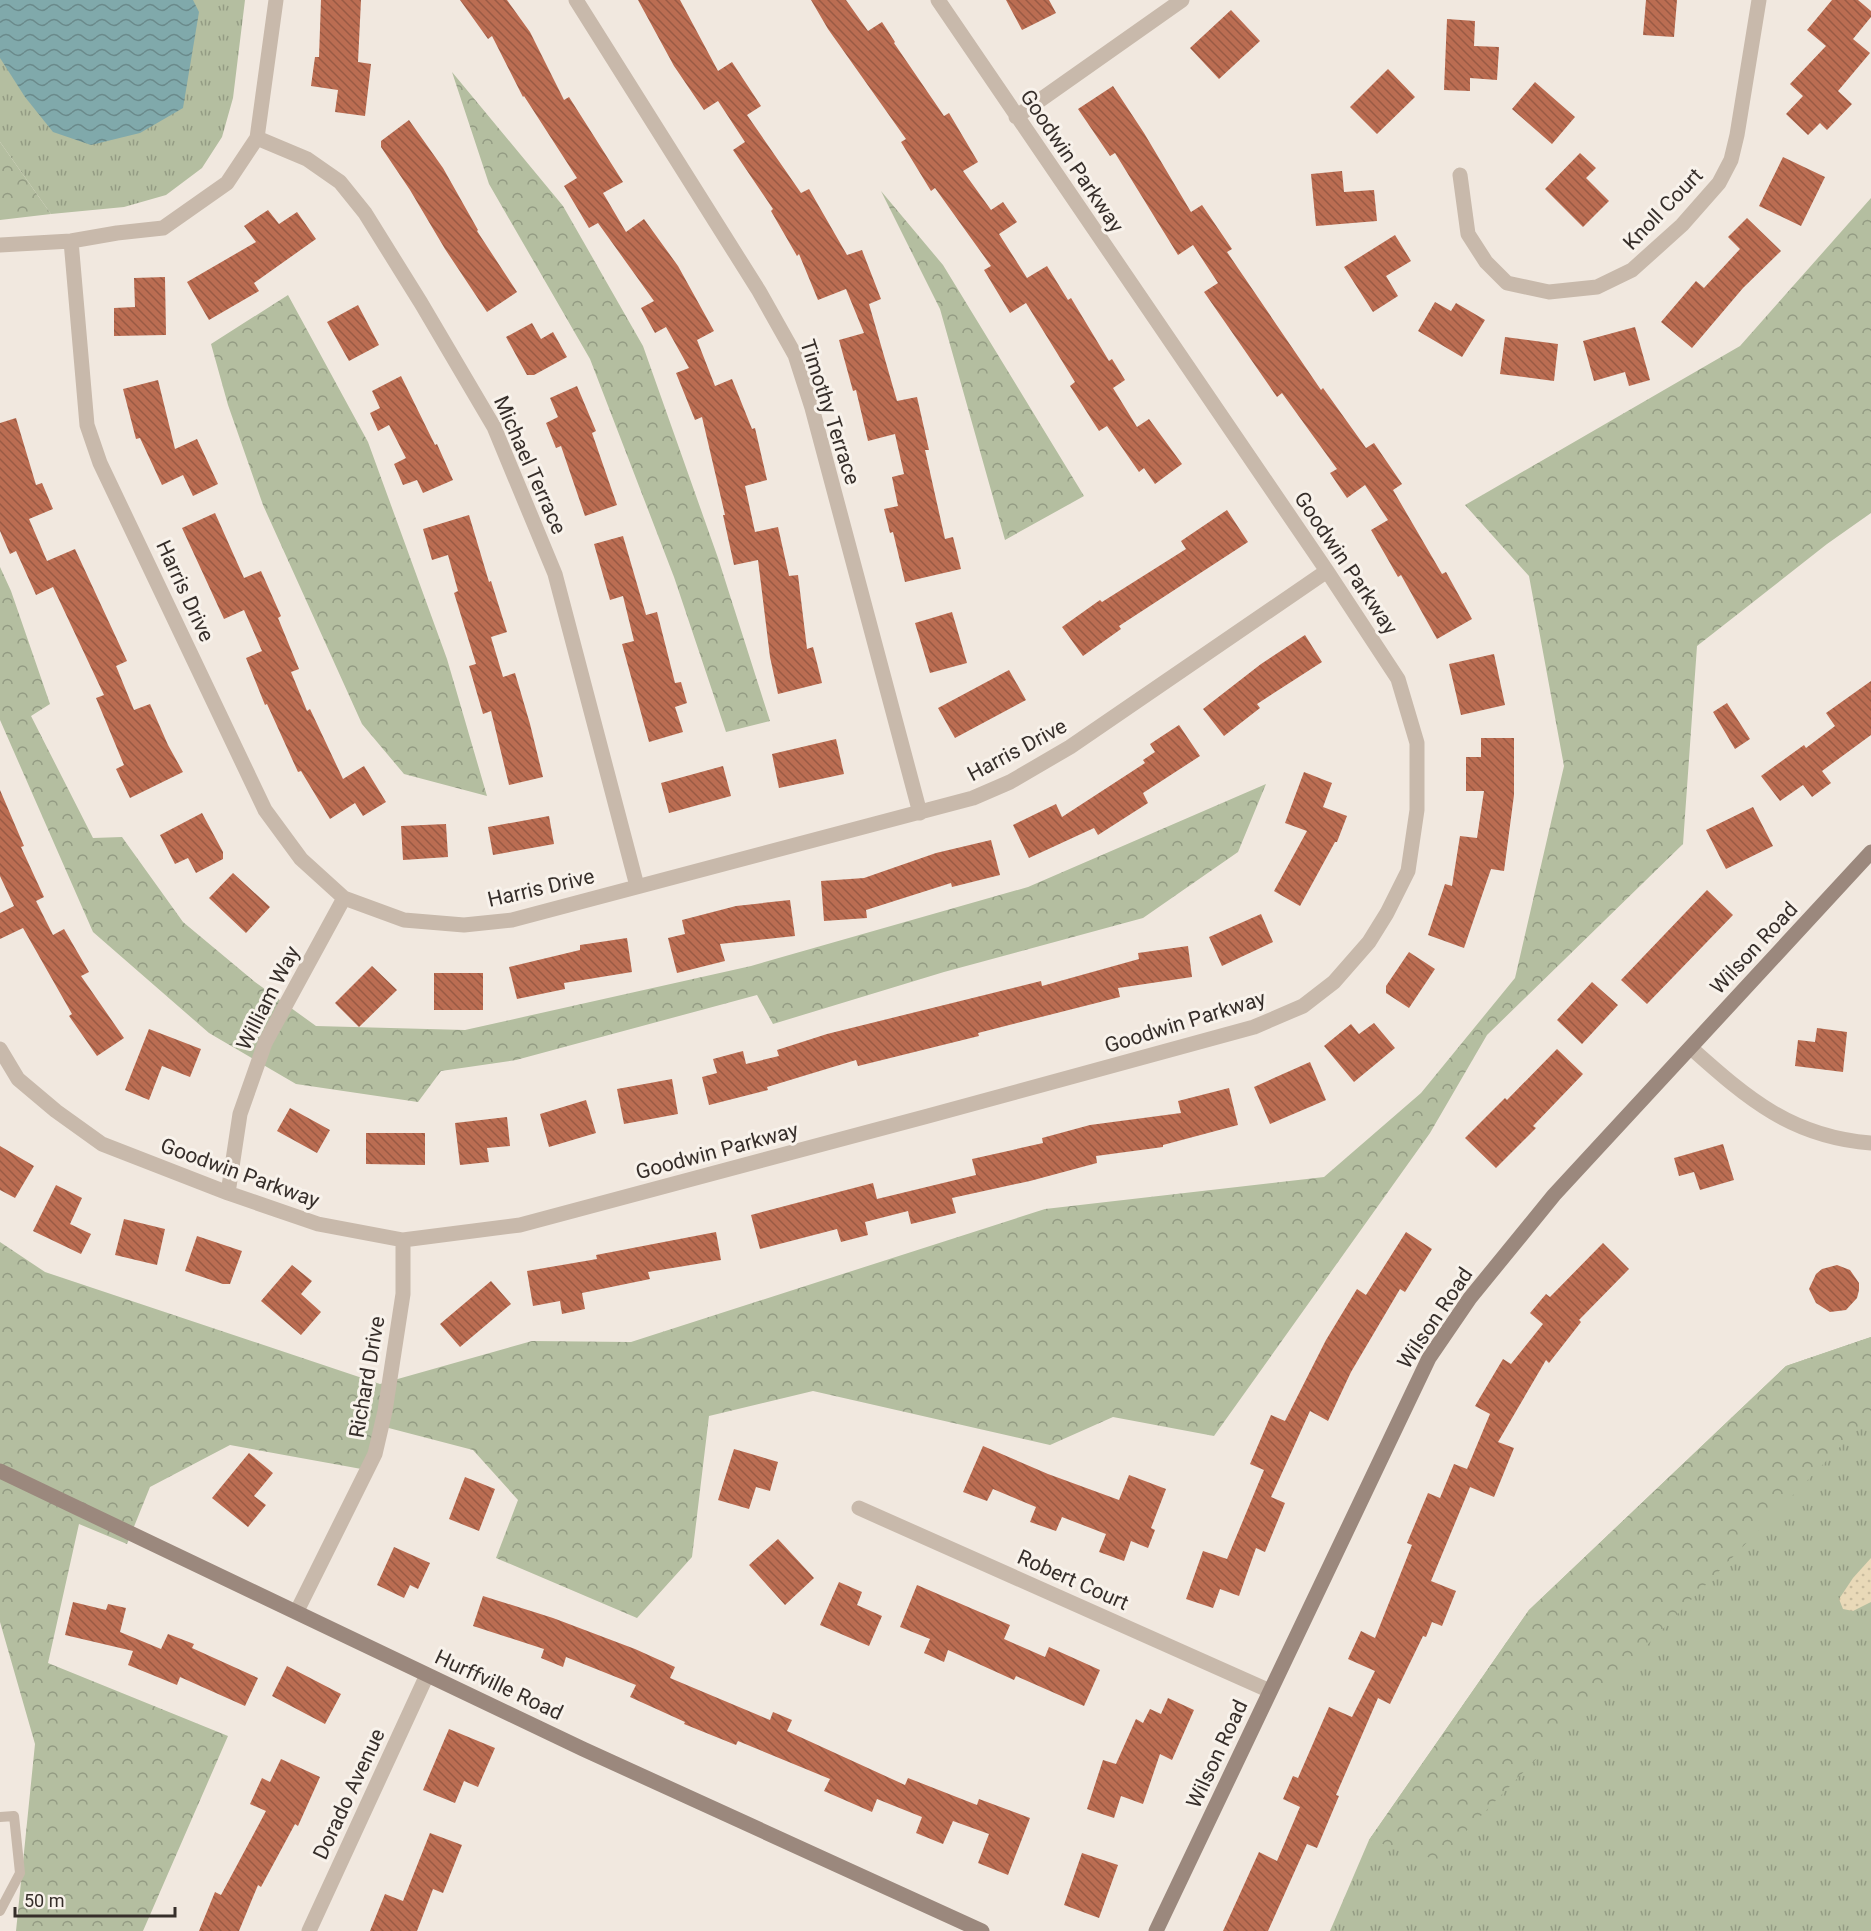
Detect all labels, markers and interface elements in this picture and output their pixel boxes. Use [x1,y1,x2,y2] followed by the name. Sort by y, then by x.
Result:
[1015,85,1129,237] street label: Goodwin Parkway
[1618,163,1708,255] street label: Knoll Court
[795,336,865,488] street label: Timothy Terrace
[489,392,571,538] street label: Michael Terrace
[1289,487,1403,639] street label: Goodwin Parkway
[151,537,219,645] street label: Harris Drive
[963,714,1071,786] street label: Harris Drive
[485,864,597,912] street label: Harris Drive
[1705,897,1803,999] street label: Wilson Road
[232,942,305,1054] street label: William Way
[1102,986,1268,1058] street label: Goodwin Parkway
[633,1118,801,1184] street label: Goodwin Parkway
[157,1133,323,1213] street label: Goodwin Parkway
[1392,1263,1478,1373] street label: Wilson Road
[344,1314,390,1440] street label: Richard Drive
[1014,1545,1132,1615] street label: Robert Court
[431,1645,567,1725] street label: Hurffville Road
[1181,1696,1253,1812] street label: Wilson Road
[308,1725,390,1863] street label: Dorado Avenue
[15,1880,176,1918] scale bar
[24,1890,64,1911] text: 50 m

